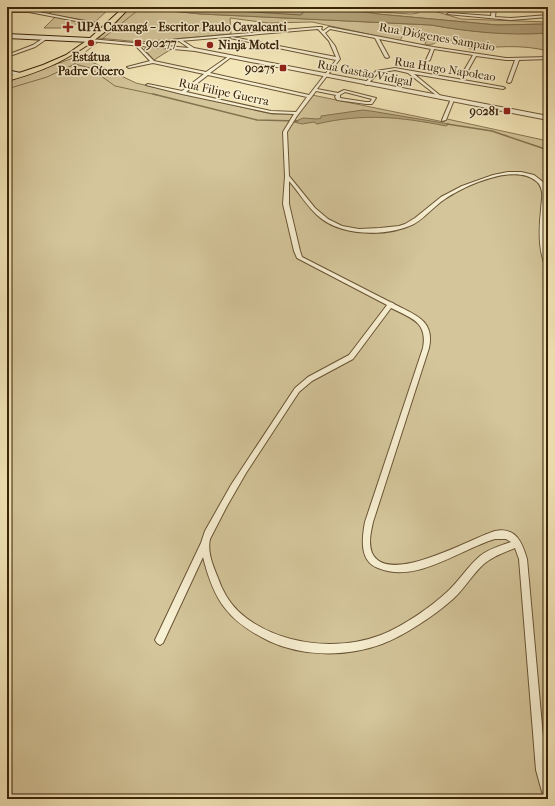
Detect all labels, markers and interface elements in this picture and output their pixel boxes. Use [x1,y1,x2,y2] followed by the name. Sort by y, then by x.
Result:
[76,20,287,35] place label: UPA Caxangá – Escritor Paulo Cavalcanti
[378,20,496,54] street label: Rua Diógenes Sampaio
[62,21,74,33] marker: UPA Caxangá – Escritor Paulo Cavalcanti
[145,36,177,51] place label: 90277
[86,38,96,48] marker: Estátua Padre Cícero
[133,38,143,48] marker: 90277
[218,38,280,52] place label: Ninja Motel
[205,40,215,50] marker: Ninja Motel
[58,50,124,78] place label: Estátua Padre Cícero
[393,54,497,84] street label: Rua Hugo Napoleao
[316,57,415,89] street label: Rua Gastão Vidigal
[244,61,276,76] place label: 90275
[278,63,288,73] marker: 90275
[177,76,271,109] street label: Rua Filipe Guerra
[469,104,499,119] place label: 90281
[502,106,512,116] marker: 90281

